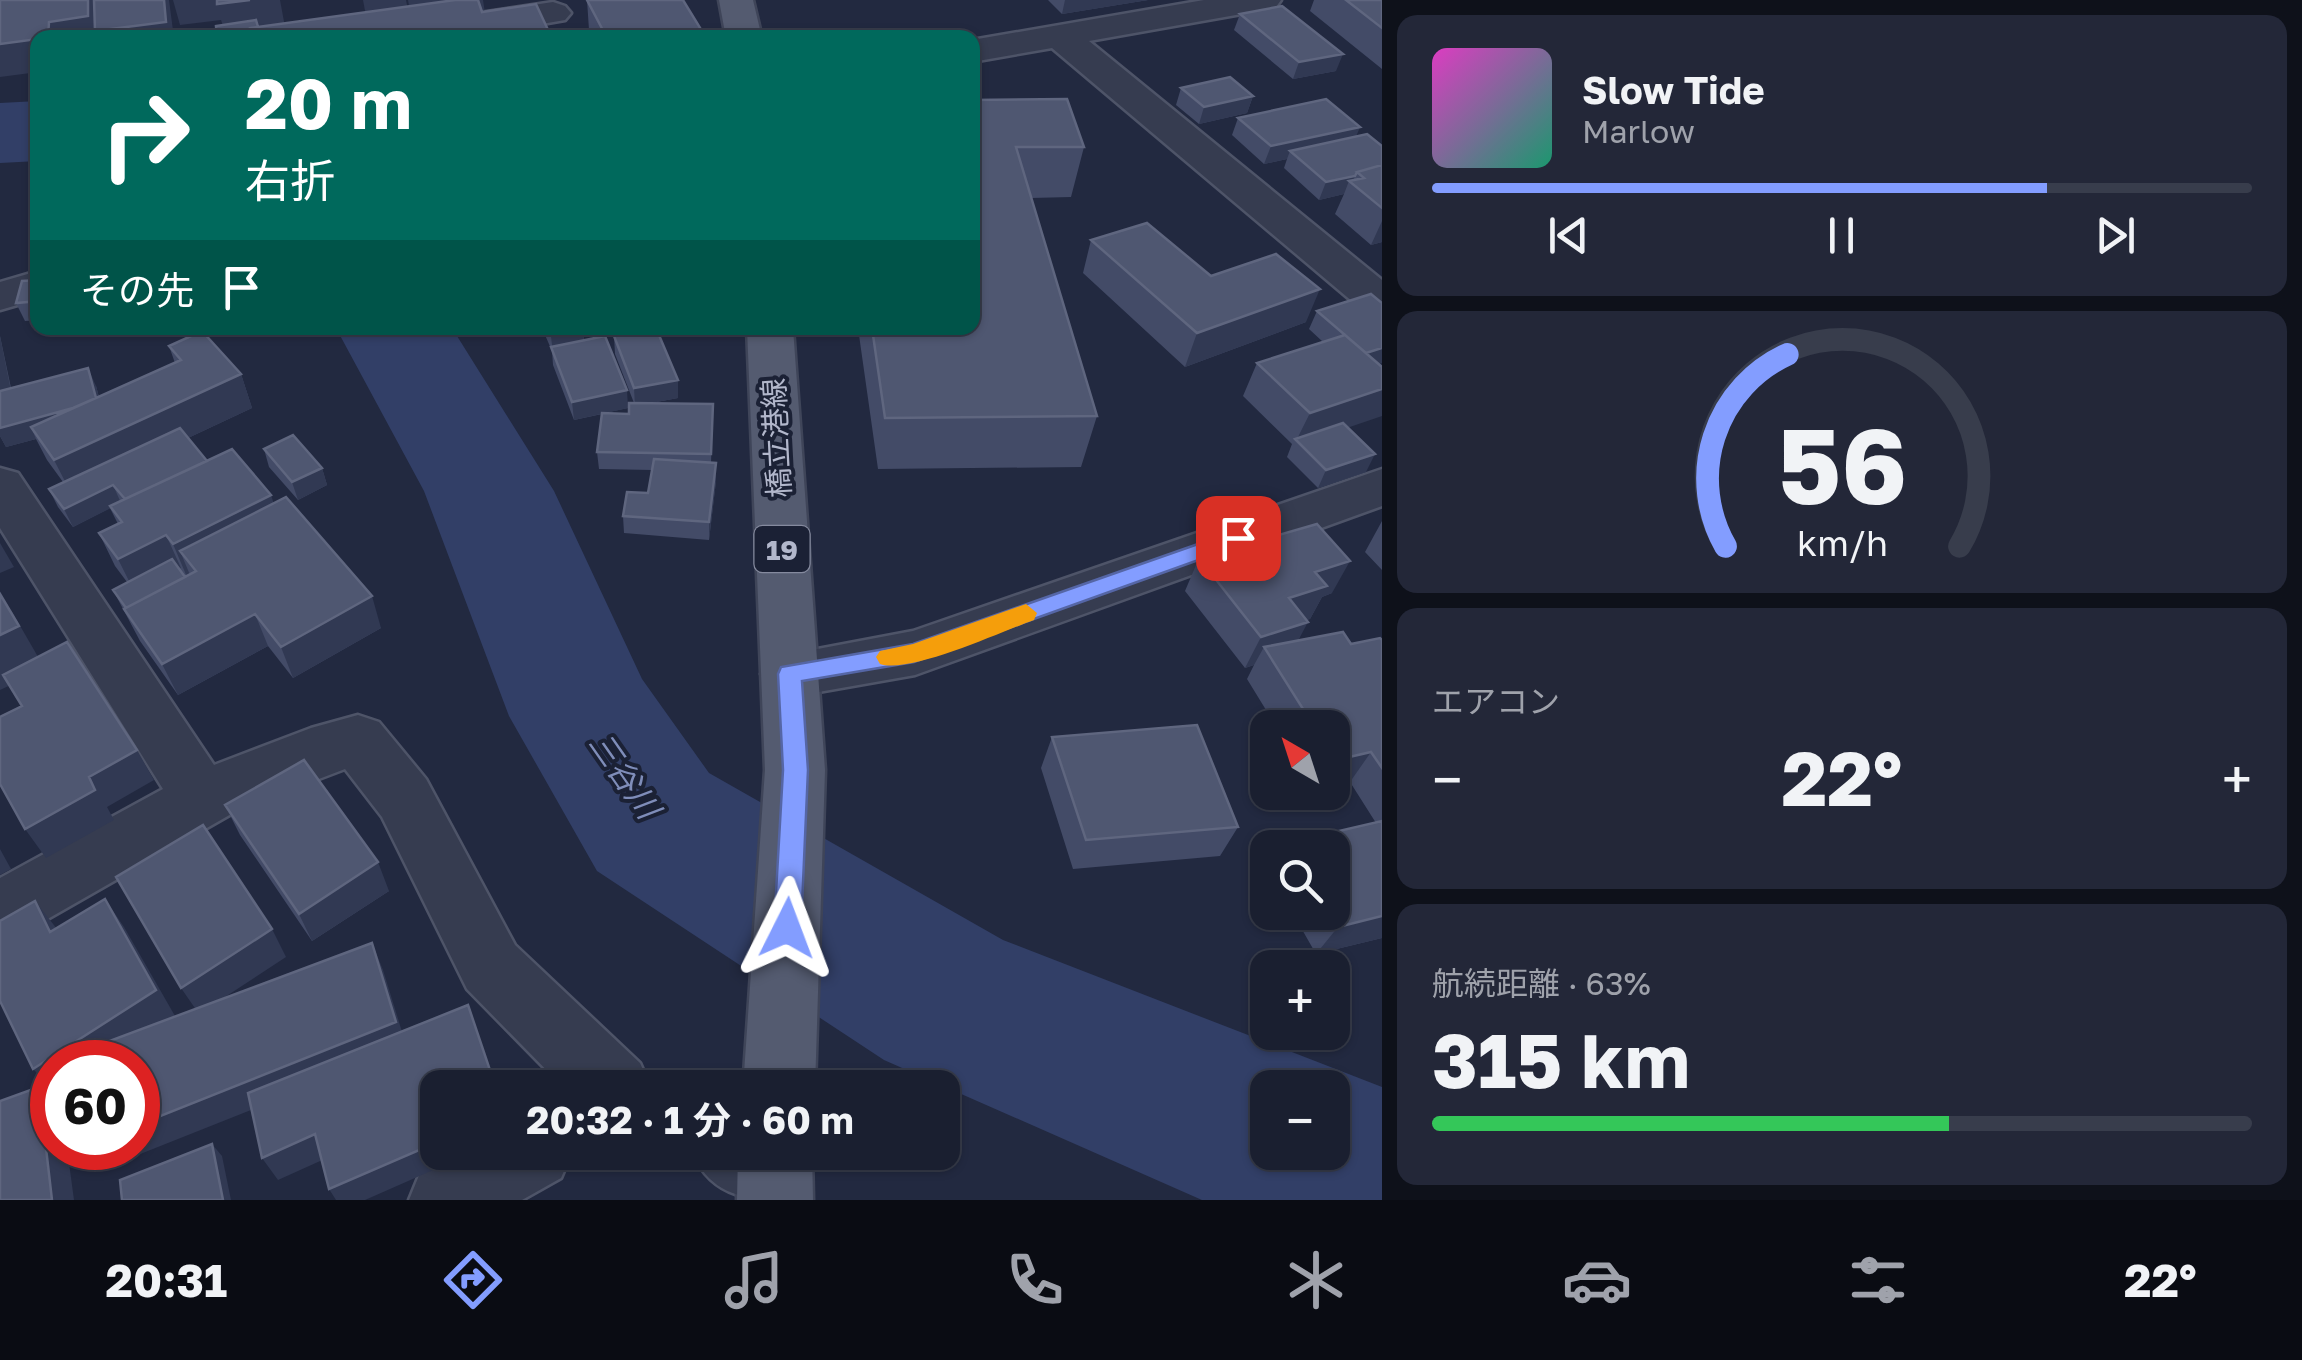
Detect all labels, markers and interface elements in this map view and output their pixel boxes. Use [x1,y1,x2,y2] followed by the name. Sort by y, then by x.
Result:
[245,60,412,144] text: 20 m
[1582,67,1765,112] text: Slow Tide
[80,70,210,200] icon: right
[1582,112,1695,150] text: Marlow
[245,153,335,207] text: 右折
[1541,208,1596,263] icon: previous
[1814,208,1869,263] icon: pause
[2088,208,2143,263] icon: next
[214,260,269,315] icon: arrive
[80,267,194,312] text: その先
[755,377,797,499] street label: 橋立港線
[1777,402,1907,527] text: 56
[1196,496,1281,581] pin
[1211,511,1266,566] icon: arrive
[1797,521,1887,564] text: km/h
[754,526,810,572] road number: 19
[1432,682,1560,720] text: エアコン
[1250,710,1350,810] north arrow
[1250,710,1350,1170] map controls
[582,725,670,828] water label: 三谷川
[1782,732,1902,823] text: 22°
[1432,746,1462,812] text: −
[2222,746,2252,812] text: +
[1250,830,1350,930] button: search
[735,876,839,980] position arrow
[1250,950,1350,1050] button: +
[1432,964,1651,1002] text: 航続距離 · 63%
[1432,1014,1690,1105] text: 315 km
[30,1040,160,1170] speed limit sign: 60
[1250,1070,1350,1170] button: −
[526,1097,854,1142] text: 20:32 · 1 分 · 60 m
[438,1245,508,1315] icon: directions
[719,1245,789,1315] icon: music
[1000,1245,1070,1315] icon: phone
[1281,1245,1351,1315] icon: climate
[1562,1245,1632,1315] icon: car
[1843,1245,1913,1315] icon: filters
[105,1253,227,1307] text: 20:31
[2124,1253,2196,1307] text: 22°

